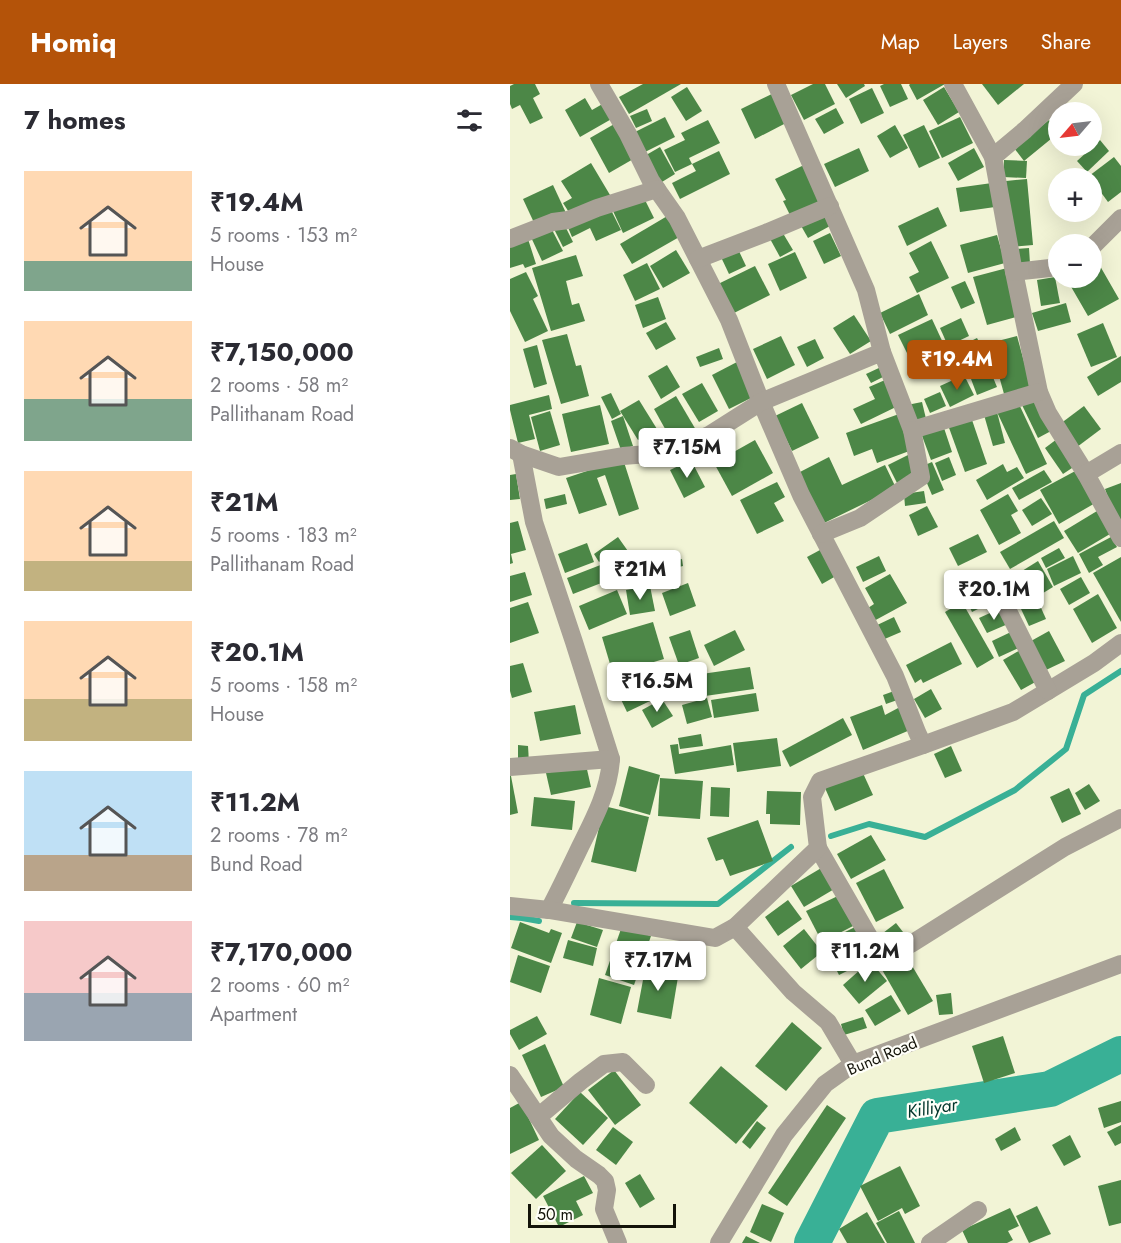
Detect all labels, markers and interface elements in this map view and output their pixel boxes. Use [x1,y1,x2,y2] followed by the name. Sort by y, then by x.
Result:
[30,22,117,63] text: Homiq
[881,27,920,57] text: Map
[953,27,1008,57] text: Layers
[1041,27,1091,57] text: Share
[24,101,126,139] text: 7 homes
[1048,102,1102,156] north arrow
[1048,102,1102,288] map controls
[453,104,486,137] icon: filters
[1048,168,1102,222] button: +
[210,183,303,221] text: ₹19.4M
[72,195,144,267] icon: home
[210,221,357,250] text: 5 rooms · 153 m²
[1048,234,1102,288] button: −
[210,250,264,279] text: House
[210,333,354,371] text: ₹7,150,000
[908,340,1006,391] pin: ₹19.4M
[72,345,144,417] icon: home
[921,345,993,374] text: ₹19.4M
[210,371,348,400] text: 2 rooms · 58 m²
[210,400,354,429] text: Pallithanam Road
[638,428,736,479] pin: ₹7.15M
[653,433,721,462] text: ₹7.15M
[210,483,278,521] text: ₹21M
[72,495,144,567] icon: home
[210,521,357,550] text: 5 rooms · 183 m²
[210,550,354,579] text: Pallithanam Road
[604,550,676,601] pin: ₹21M
[614,555,666,584] text: ₹21M
[945,570,1043,621] pin: ₹20.1M
[958,575,1030,604] text: ₹20.1M
[210,633,304,671] text: ₹20.1M
[72,645,144,717] icon: home
[608,662,706,713] pin: ₹16.5M
[621,667,693,696] text: ₹16.5M
[210,671,357,700] text: 5 rooms · 158 m²
[210,700,264,729] text: House
[210,783,300,821] text: ₹11.2M
[72,795,144,867] icon: home
[210,821,347,850] text: 2 rooms · 78 m²
[210,850,303,879] text: Bund Road
[816,932,914,983] pin: ₹11.2M
[210,933,353,971] text: ₹7,170,000
[830,937,900,966] text: ₹11.2M
[609,941,707,992] pin: ₹7.17M
[72,945,144,1017] icon: home
[624,946,692,975] text: ₹7.17M
[210,971,349,1000] text: 2 rooms · 60 m²
[210,1000,297,1029] text: Apartment
[843,1031,921,1081] street label: Bund Road
[905,1091,960,1125] water label: Killiyar
[528,1201,676,1228] scale bar
[537,1203,573,1226] text: 50 m

